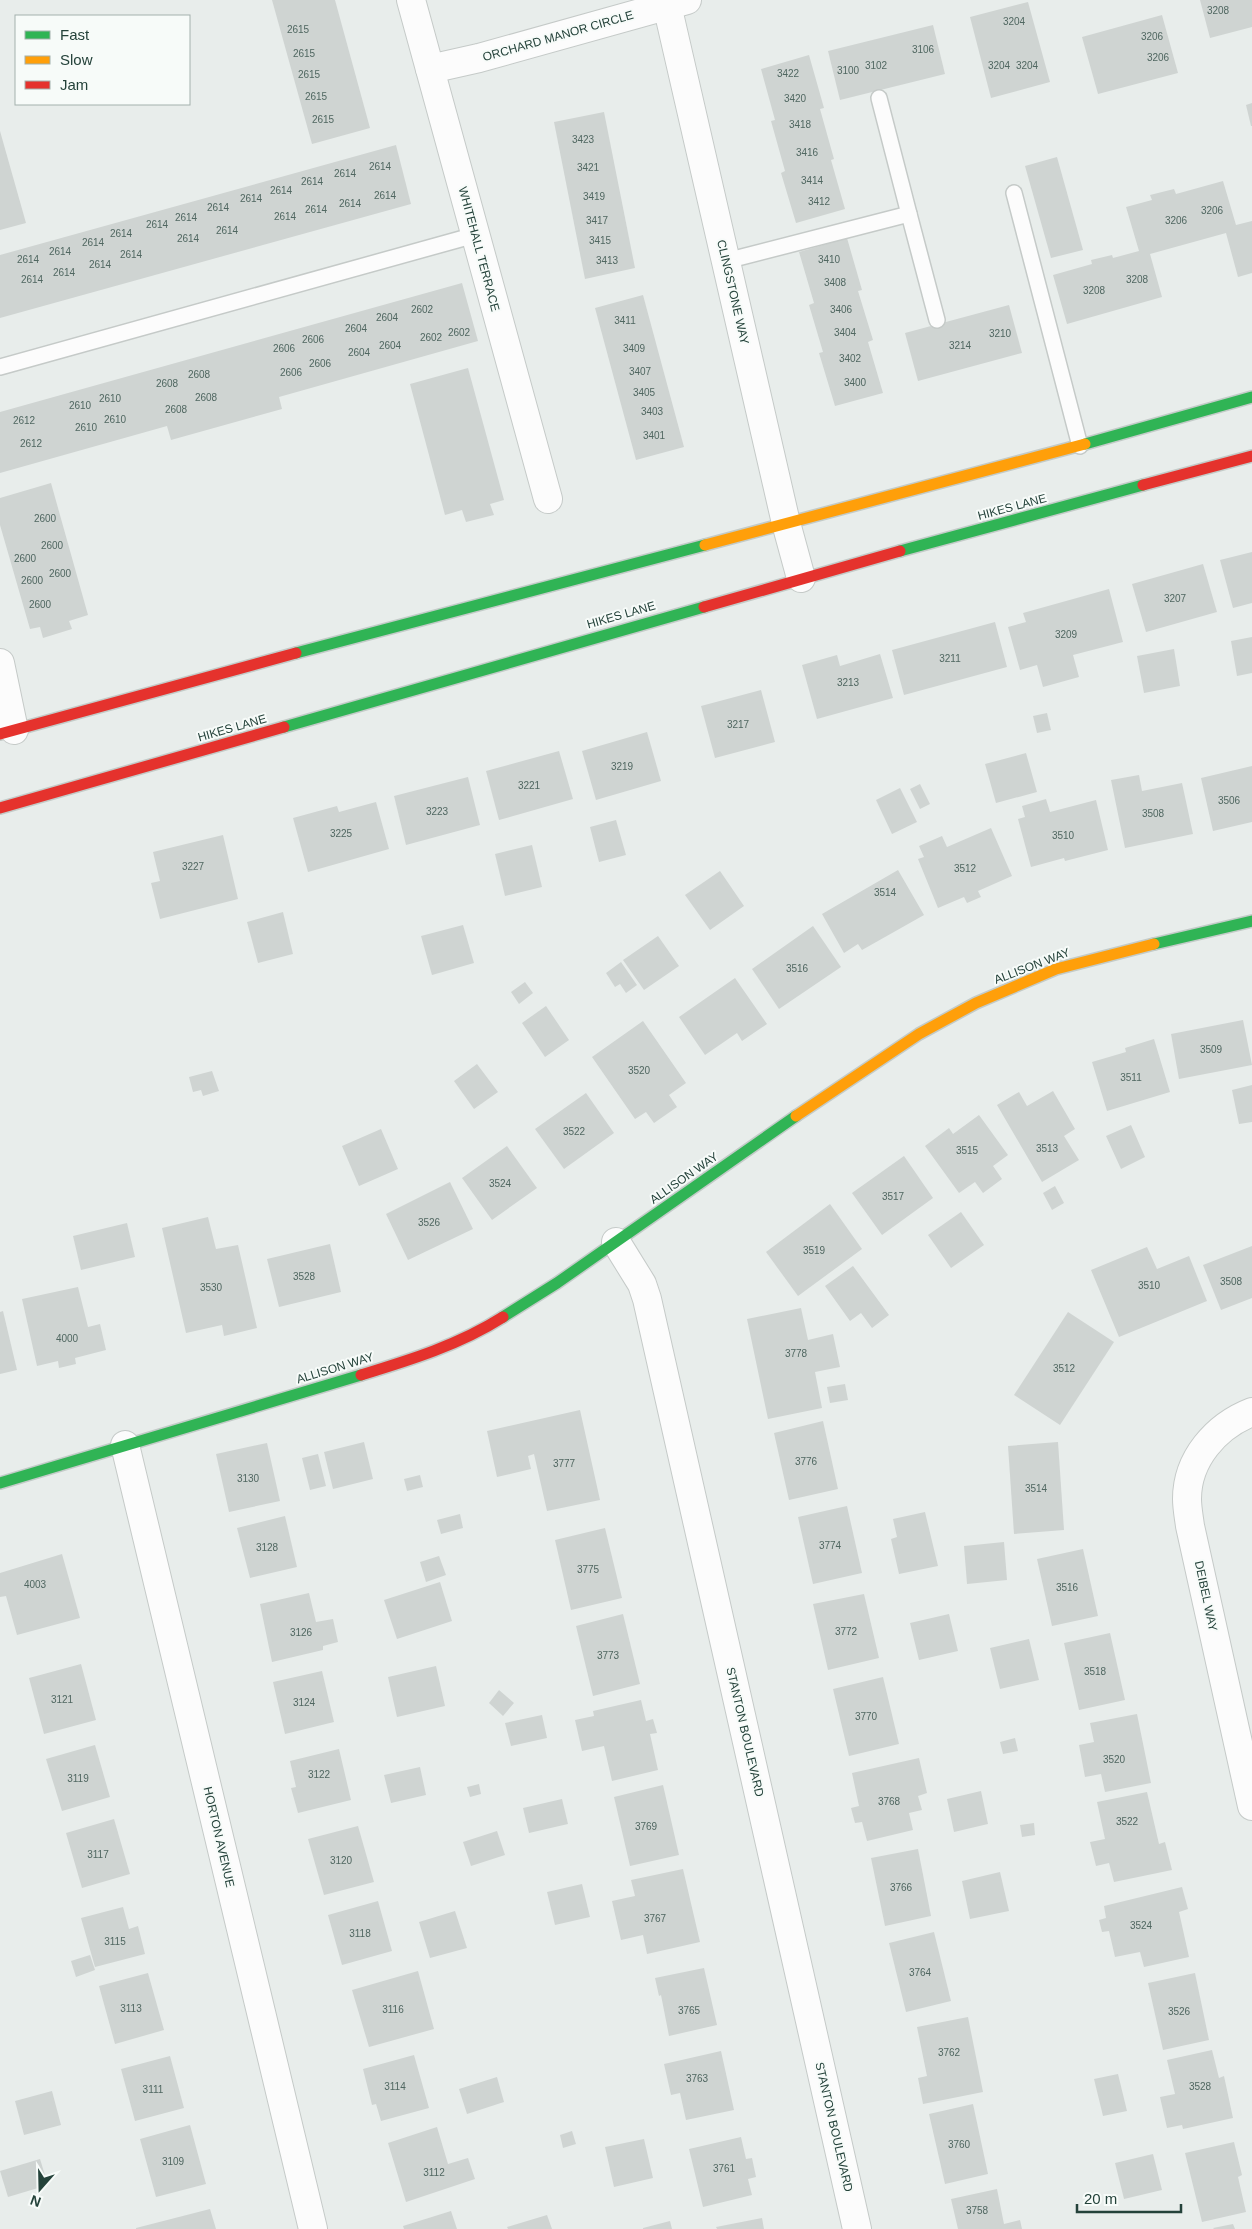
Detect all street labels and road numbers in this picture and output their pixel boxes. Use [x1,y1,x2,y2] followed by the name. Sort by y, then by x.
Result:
[481,8,635,64] street label: ORCHARD MANOR CIRCLE
[456,185,502,313] street label: WHITEHALL TERRACE
[714,238,752,346] street label: CLINGSTONE WAY
[976,491,1048,523] street label: HIKES LANE
[585,599,657,631] street label: HIKES LANE
[196,712,268,744] street label: HIKES LANE
[992,945,1072,987] street label: ALLISON WAY
[647,1149,721,1207] street label: ALLISON WAY
[295,1350,375,1386] street label: ALLISON WAY
[1192,1560,1220,1632] street label: DEIBEL WAY
[723,1666,767,1799] street label: STANTON BOULEVARD
[201,1785,237,1889] street label: HORTON AVENUE
[812,2061,856,2194] street label: STANTON BOULEVARD

